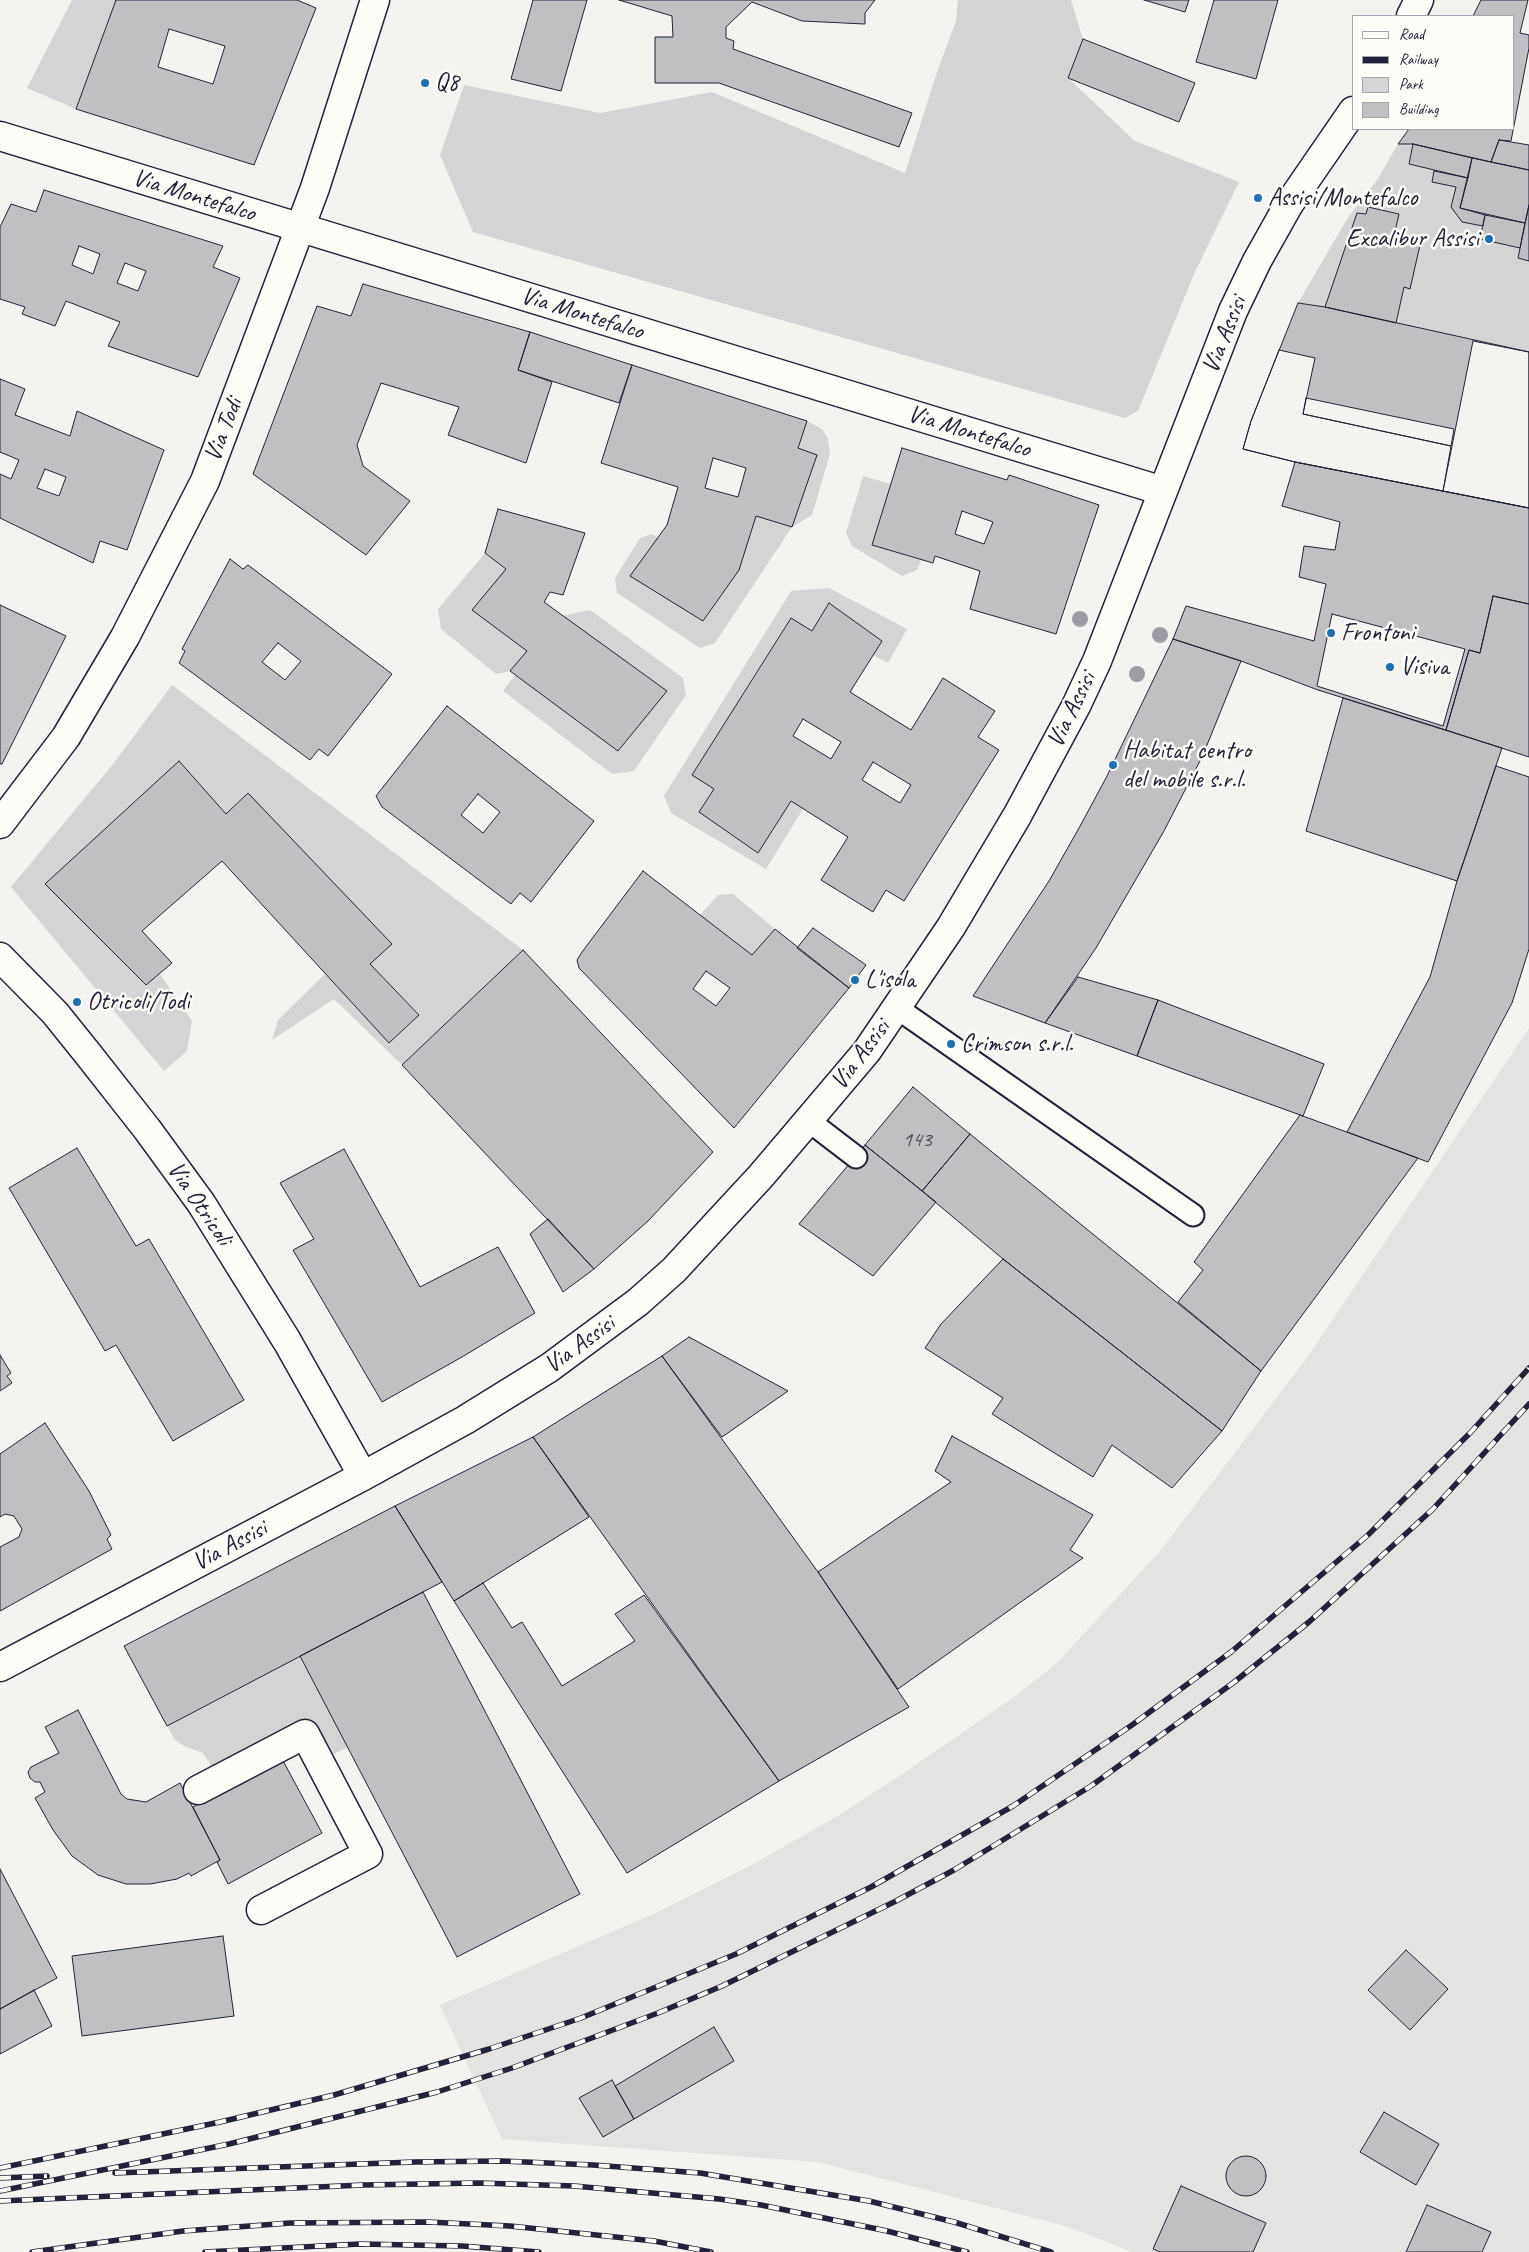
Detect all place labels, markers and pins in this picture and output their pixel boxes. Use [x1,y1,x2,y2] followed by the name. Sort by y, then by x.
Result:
[435,68,459,98] place label: Q8
[419,77,431,89] marker: Q8
[1268,183,1417,213] place label: Assisi/Montefalco
[1252,192,1264,204] marker: Assisi/Montefalco
[1346,224,1479,254] place label: Excalibur Assisi
[1483,233,1495,245] marker: Excalibur Assisi
[1341,618,1414,648] place label: Frontoni
[1325,627,1337,639] marker: Frontoni
[1400,652,1449,682] place label: Visiva
[1384,661,1396,673] marker: Visiva
[1123,736,1251,795] place label: Habitat centro del mobile s.r.l.
[1107,759,1119,771] marker: Habitat centro del mobile s.r.l.
[865,965,915,995] place label: L'isola
[849,974,861,986] marker: L'isola
[87,987,190,1017] place label: Otricoli/Todi
[71,996,83,1008] marker: Otricoli/Todi
[961,1029,1073,1059] place label: Crimson s.r.l.
[945,1038,957,1050] marker: Crimson s.r.l.

